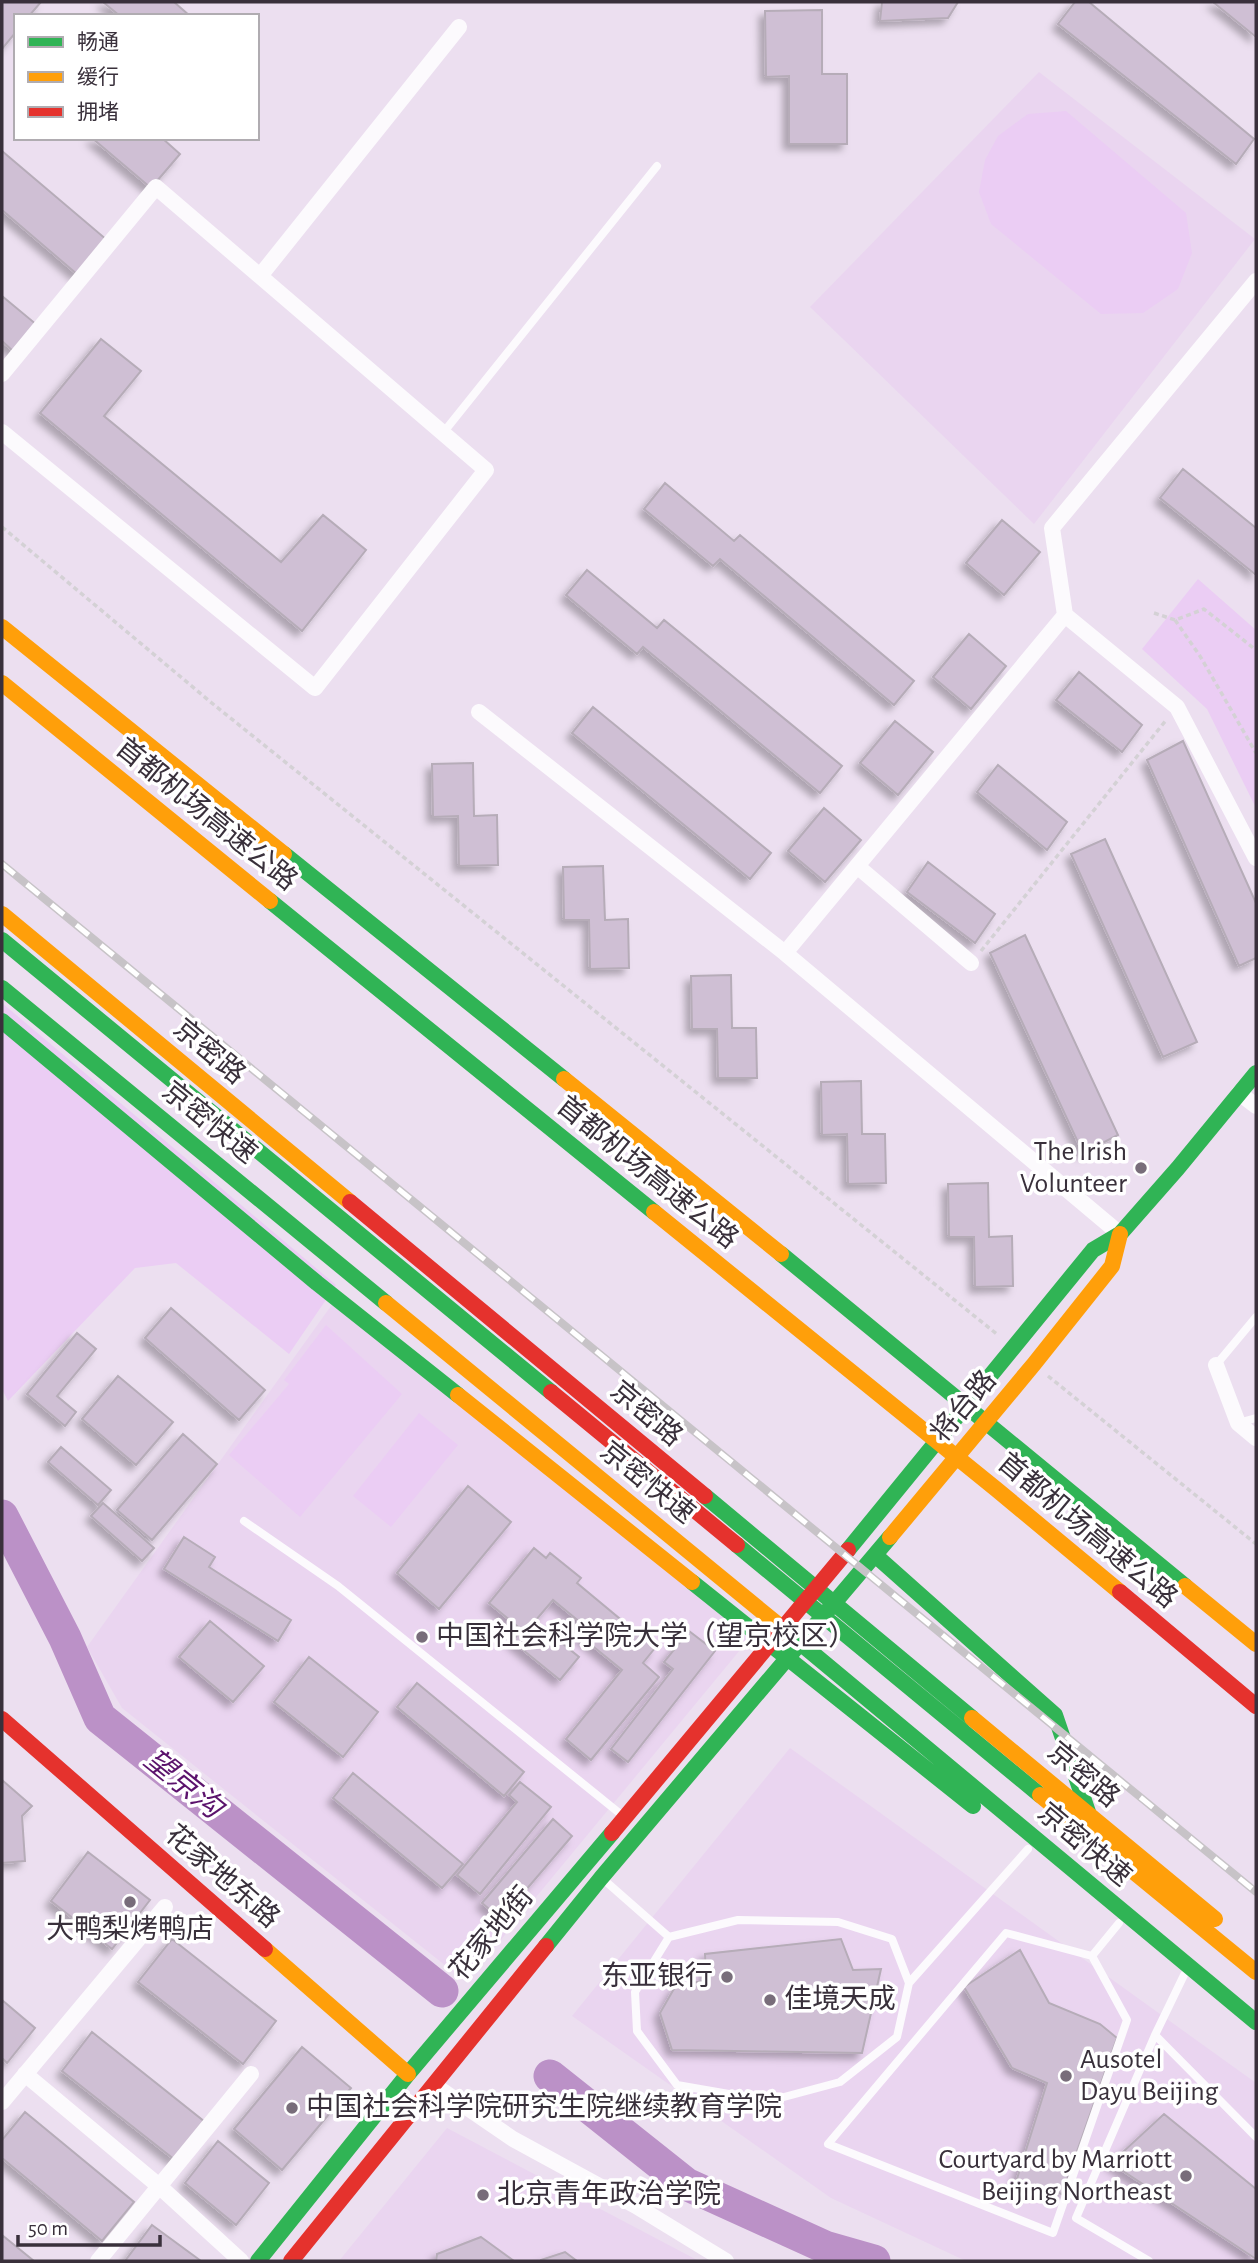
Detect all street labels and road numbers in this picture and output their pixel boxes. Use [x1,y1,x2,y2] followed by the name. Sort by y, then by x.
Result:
[110,732,303,896] street label: 首都机场高速公路
[168,1013,251,1090] street label: 京密路
[157,1075,263,1169] street label: 京密快速
[551,1090,744,1254] street label: 首都机场高速公路
[925,1365,1002,1448] street label: 将台路
[605,1375,688,1452] street label: 京密路
[595,1435,701,1529] street label: 京密快速
[992,1447,1183,1614] street label: 首都机场高速公路
[1042,1736,1125,1813] street label: 京密路
[1032,1797,1137,1892] street label: 京密快速
[160,1819,285,1933] street label: 花家地东路
[444,1881,539,1986] street label: 花家地街

